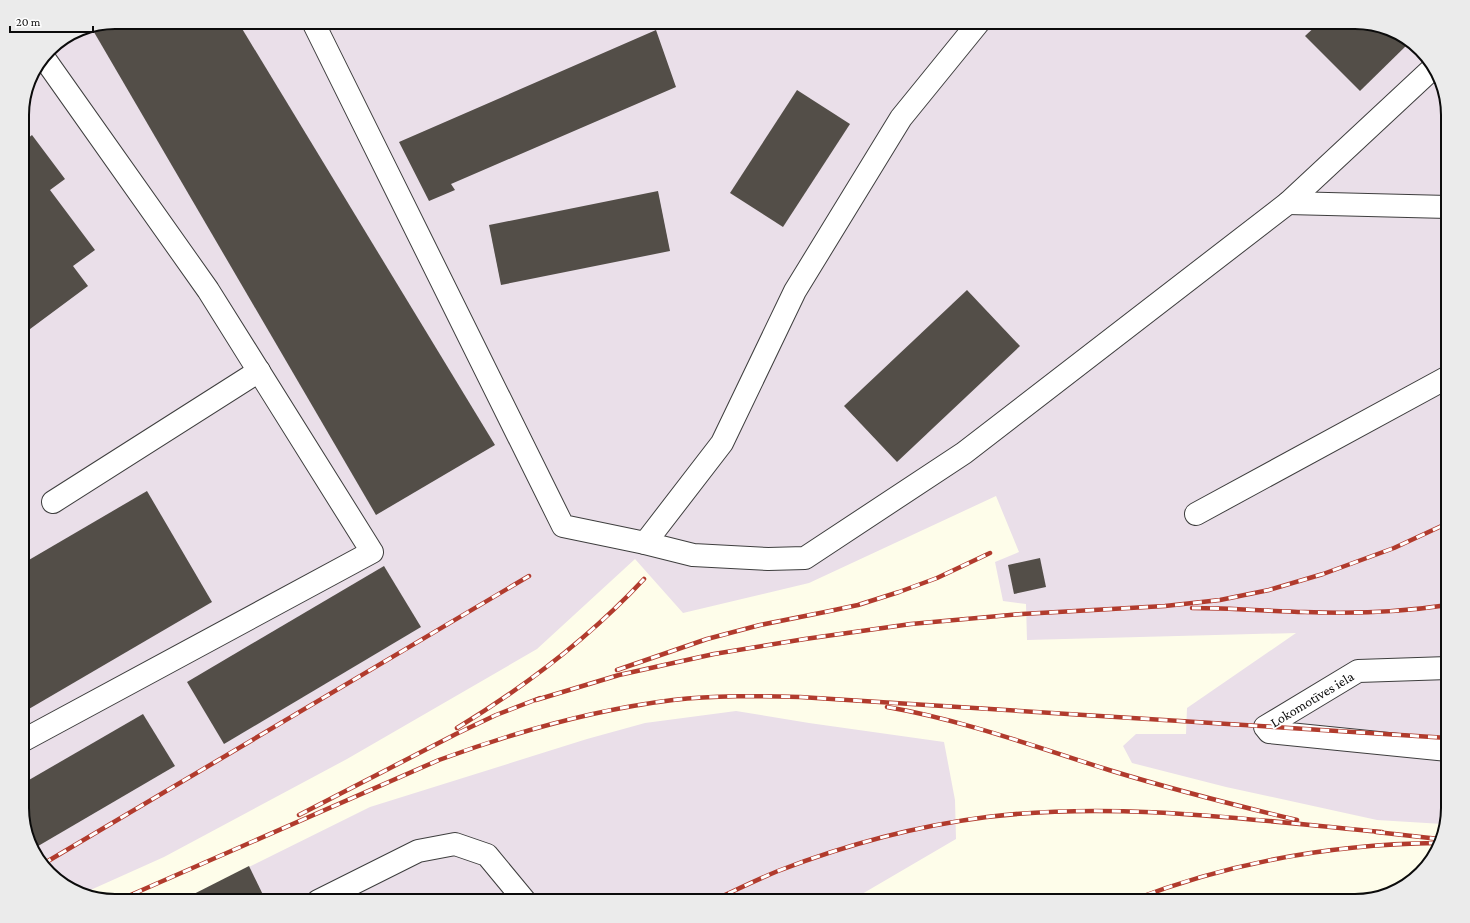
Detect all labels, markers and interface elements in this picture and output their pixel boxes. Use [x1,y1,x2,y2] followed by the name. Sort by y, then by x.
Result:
[10,8,93,34] scale bar
[16,15,41,29] text: 20 m
[1267,668,1357,730] street label: Lokomotīves iela

